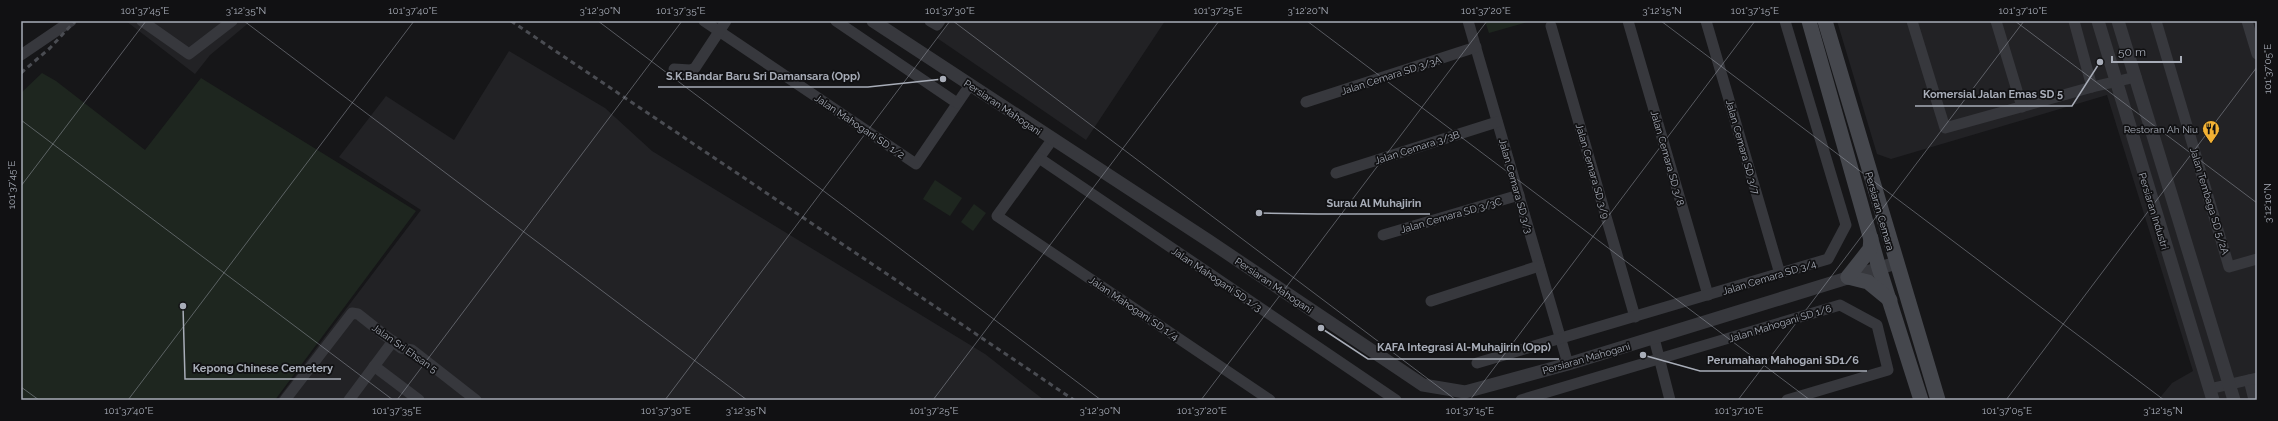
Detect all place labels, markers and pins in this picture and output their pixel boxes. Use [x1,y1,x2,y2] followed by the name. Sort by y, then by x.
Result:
[658,64,868,87] callout: S.K.Bandar Baru Sri Damansara (Opp)
[1915,83,2072,106] callout: Komersial Jalan Emas SD 5
[2201,119,2221,144] restaurant icon: Restoran Ah Niu
[2124,124,2198,135] place label: Restoran Ah Niu
[1318,191,1430,214] callout: Surau Al Muhajirin
[1368,336,1559,359] callout: KAFA Integrasi Al-Muhajirin (Opp)
[1700,348,1867,371] callout: Perumahan Mahogani SD1/6
[185,356,341,379] callout: Kepong Chinese Cemetery

